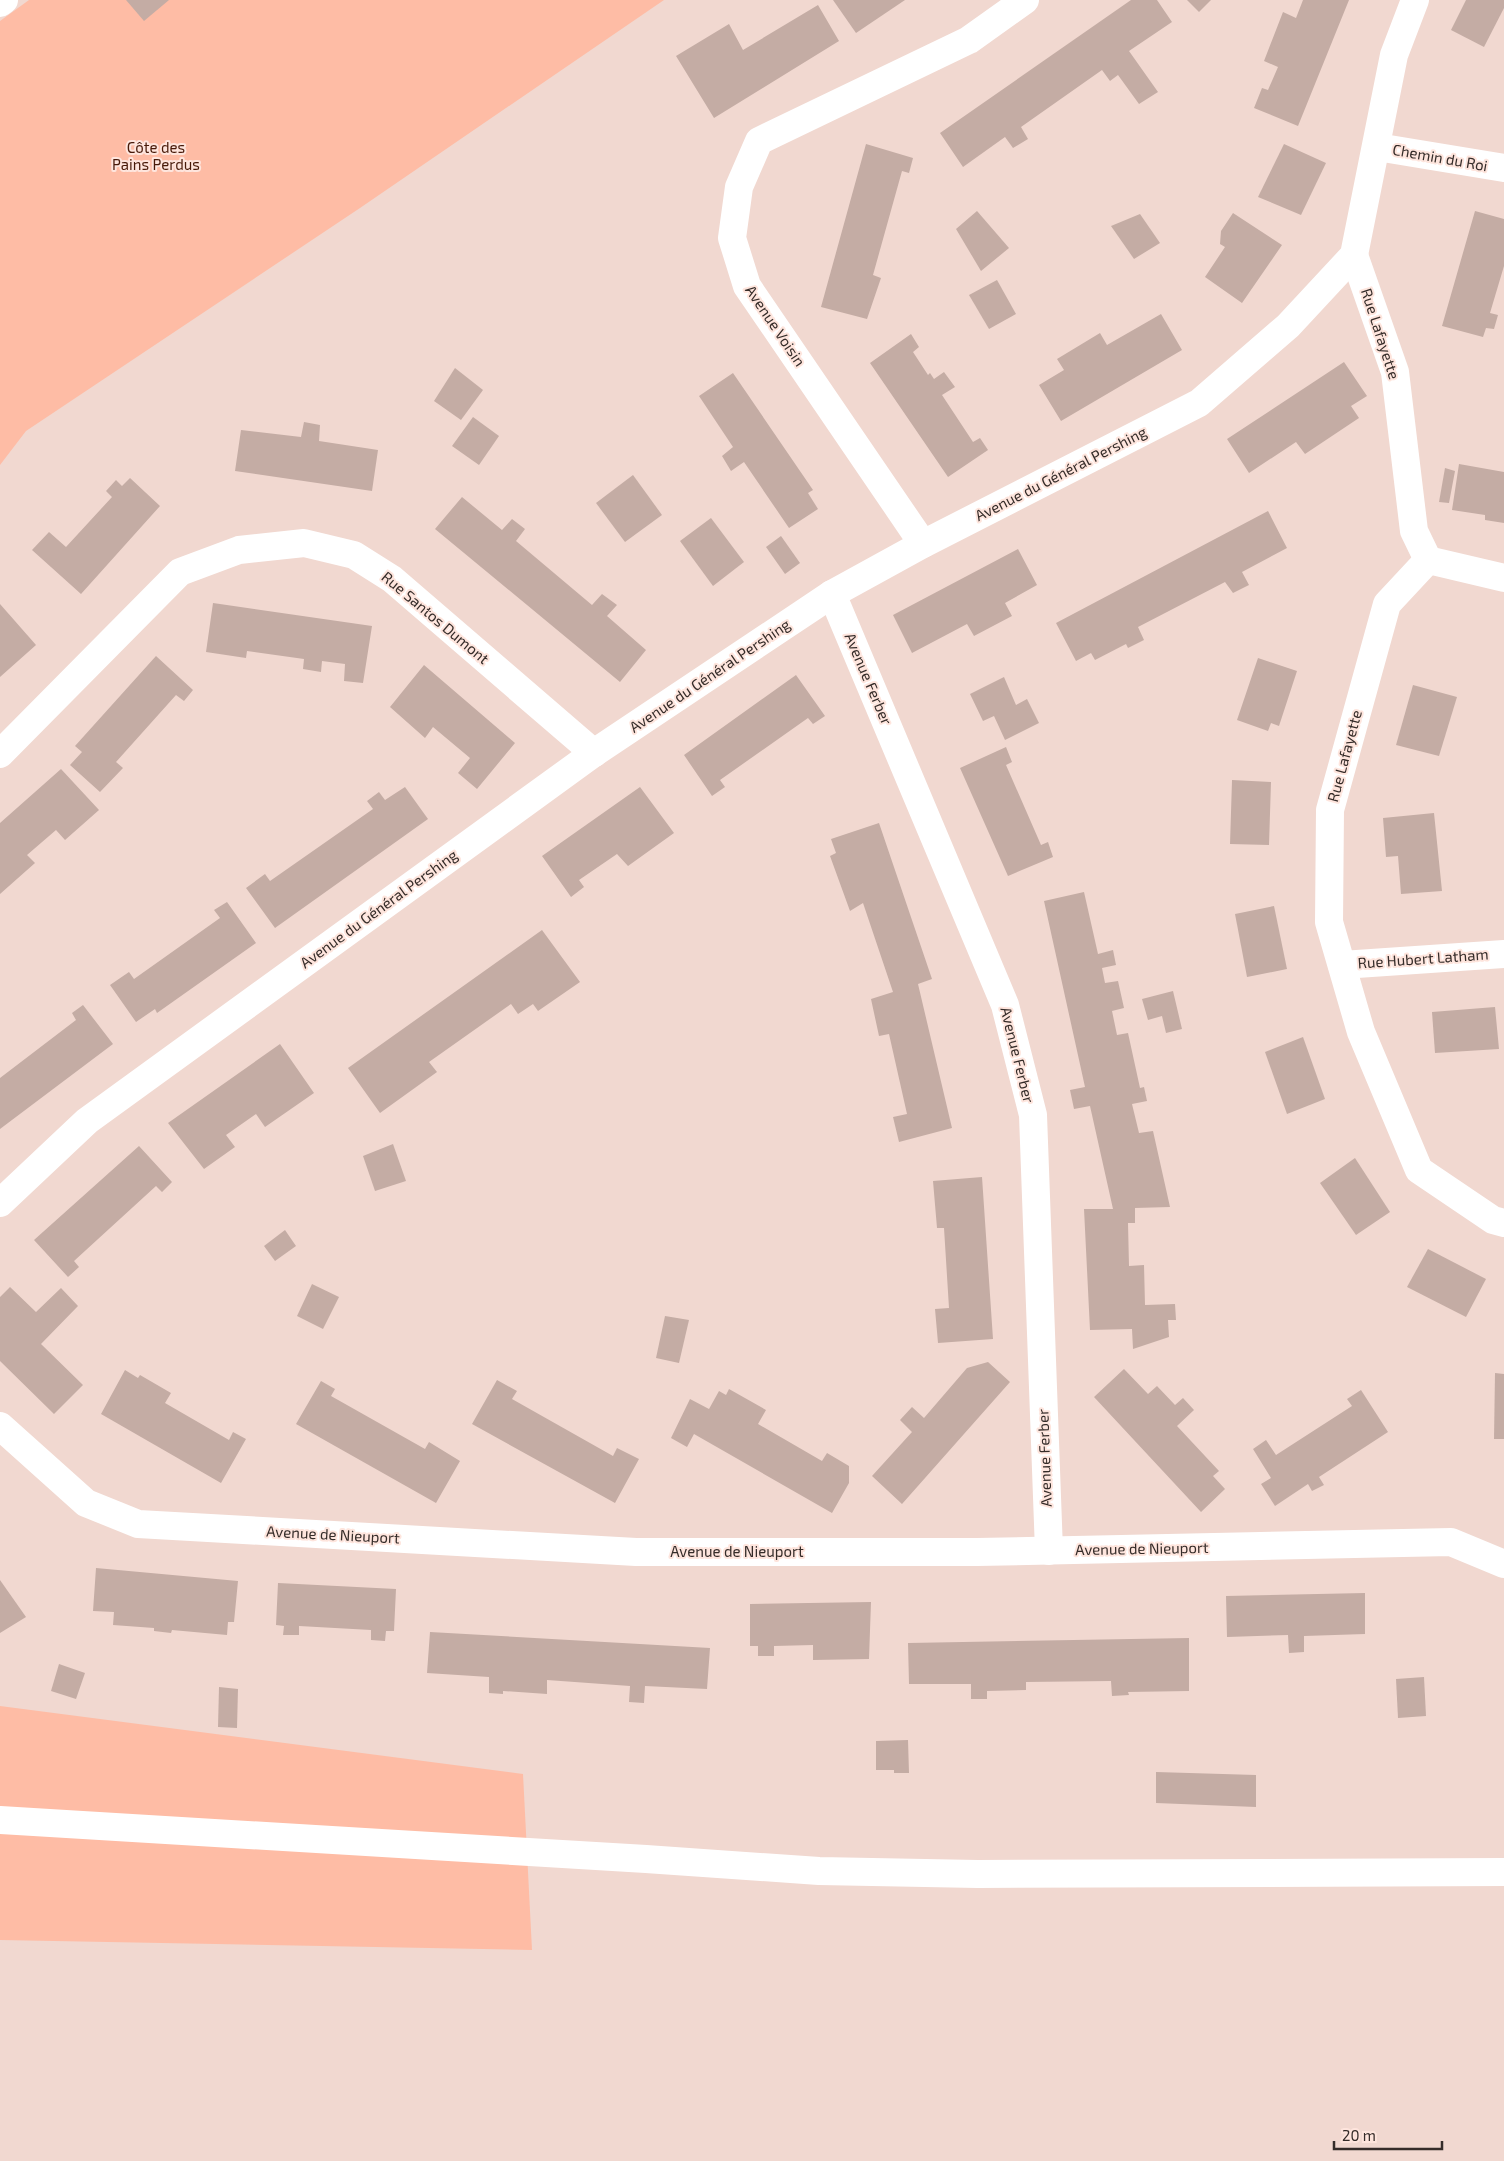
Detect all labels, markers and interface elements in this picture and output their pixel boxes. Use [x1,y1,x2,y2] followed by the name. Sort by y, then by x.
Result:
[112,138,200,173] park label: Côte des Pains Perdus
[1391,140,1489,174] street label: Chemin du Roi
[742,281,810,369] street label: Avenue Voisin
[1358,286,1404,381] street label: Rue Lafayette
[972,422,1150,524] street label: Avenue du Général Pershing
[378,567,493,668] street label: Rue Santos Dumont
[626,614,794,736] street label: Avenue du Général Pershing
[841,630,896,727] street label: Avenue Ferber
[1323,708,1365,804] street label: Rue Lafayette
[296,845,461,971] street label: Avenue du Général Pershing
[1357,944,1489,972] street label: Rue Hubert Latham
[997,1005,1039,1105] street label: Avenue Ferber
[1033,1409,1055,1507] street label: Avenue Ferber
[266,1522,400,1546] street label: Avenue de Nieuport
[1075,1538,1209,1558] street label: Avenue de Nieuport
[670,1542,804,1560] street label: Avenue de Nieuport
[1334,2118,1442,2150] scale bar
[1342,2126,1376,2144] text: 20 m

